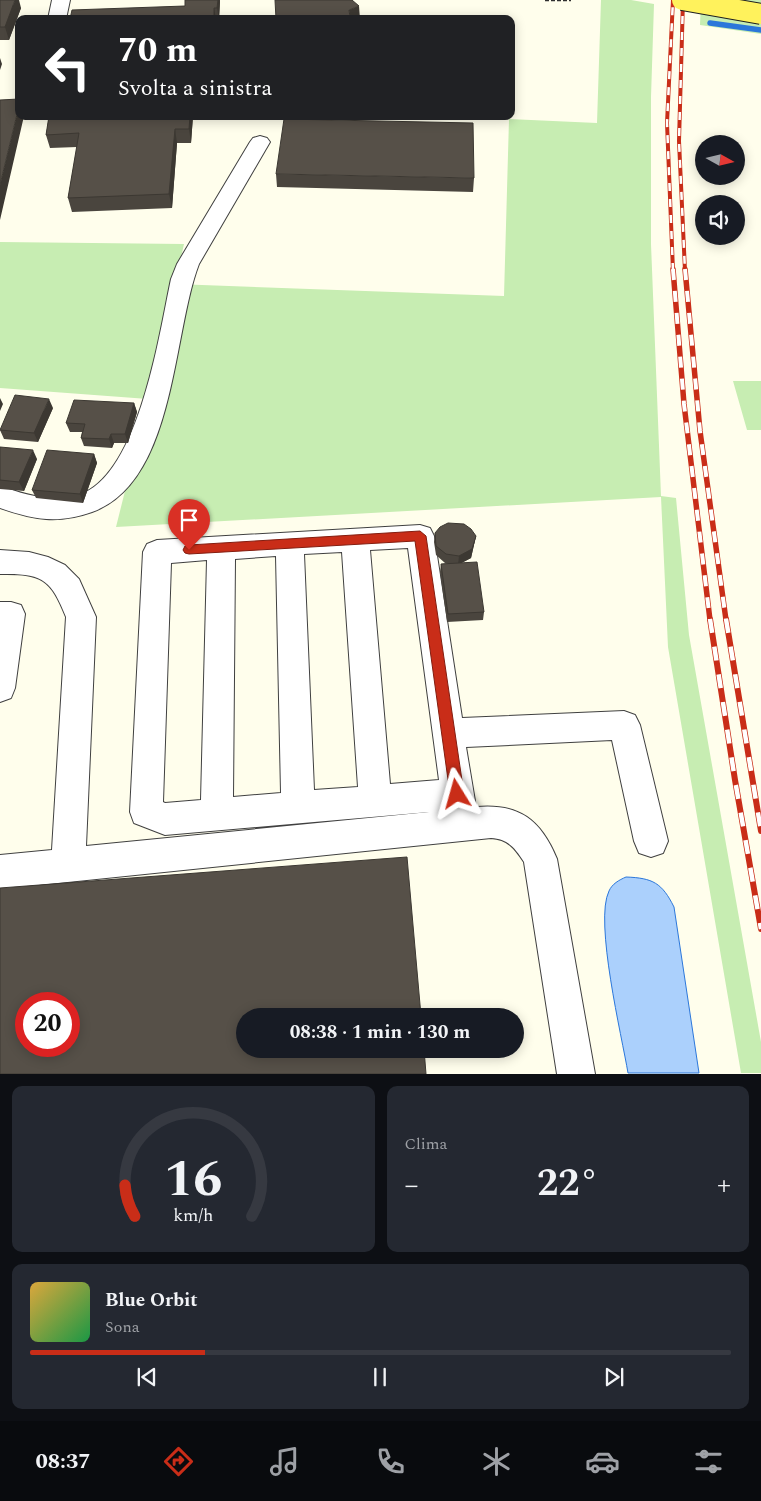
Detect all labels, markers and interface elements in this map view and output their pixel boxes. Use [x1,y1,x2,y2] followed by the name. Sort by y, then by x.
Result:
[118,24,198,77] text: 70 m
[35,35,100,100] icon: left
[118,72,272,105] text: Svolta a sinistra
[695,135,745,185] north arrow
[695,135,745,245] map controls
[695,195,745,245] button: sound
[168,499,210,550] pin
[175,506,203,534] icon: arrive
[430,767,482,819] position arrow
[15,992,80,1057] speed limit sign: 20
[290,1018,470,1047] text: 08:38 · 1 min · 130 m
[405,1132,447,1156] text: Clima
[164,1140,222,1219] text: 16
[537,1155,599,1213] text: 22°
[405,1164,419,1207] text: −
[717,1164,731,1207] text: +
[173,1202,213,1229] text: km/h
[105,1286,198,1315] text: Blue Orbit
[105,1315,140,1339] text: Sona
[133,1363,161,1391] icon: previous
[366,1363,394,1391] icon: pause
[600,1363,628,1391] icon: next
[161,1444,196,1479] icon: directions
[267,1444,302,1479] icon: music
[373,1444,408,1479] icon: phone
[479,1444,514,1479] icon: climate
[585,1444,620,1479] icon: car
[691,1444,726,1479] icon: filters
[35,1445,91,1478] text: 08:37

